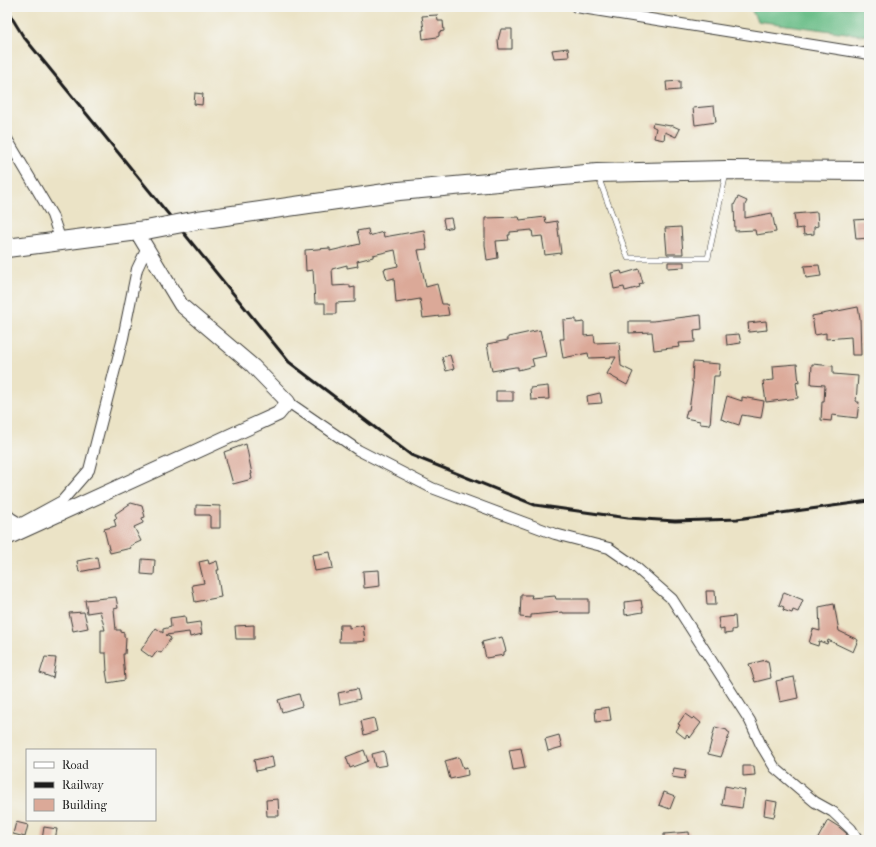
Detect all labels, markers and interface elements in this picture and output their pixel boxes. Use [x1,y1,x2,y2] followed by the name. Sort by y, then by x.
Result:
[26,749,156,821] legend
[62,758,89,772] text: Road
[62,778,104,792] text: Railway
[62,798,107,812] text: Building

